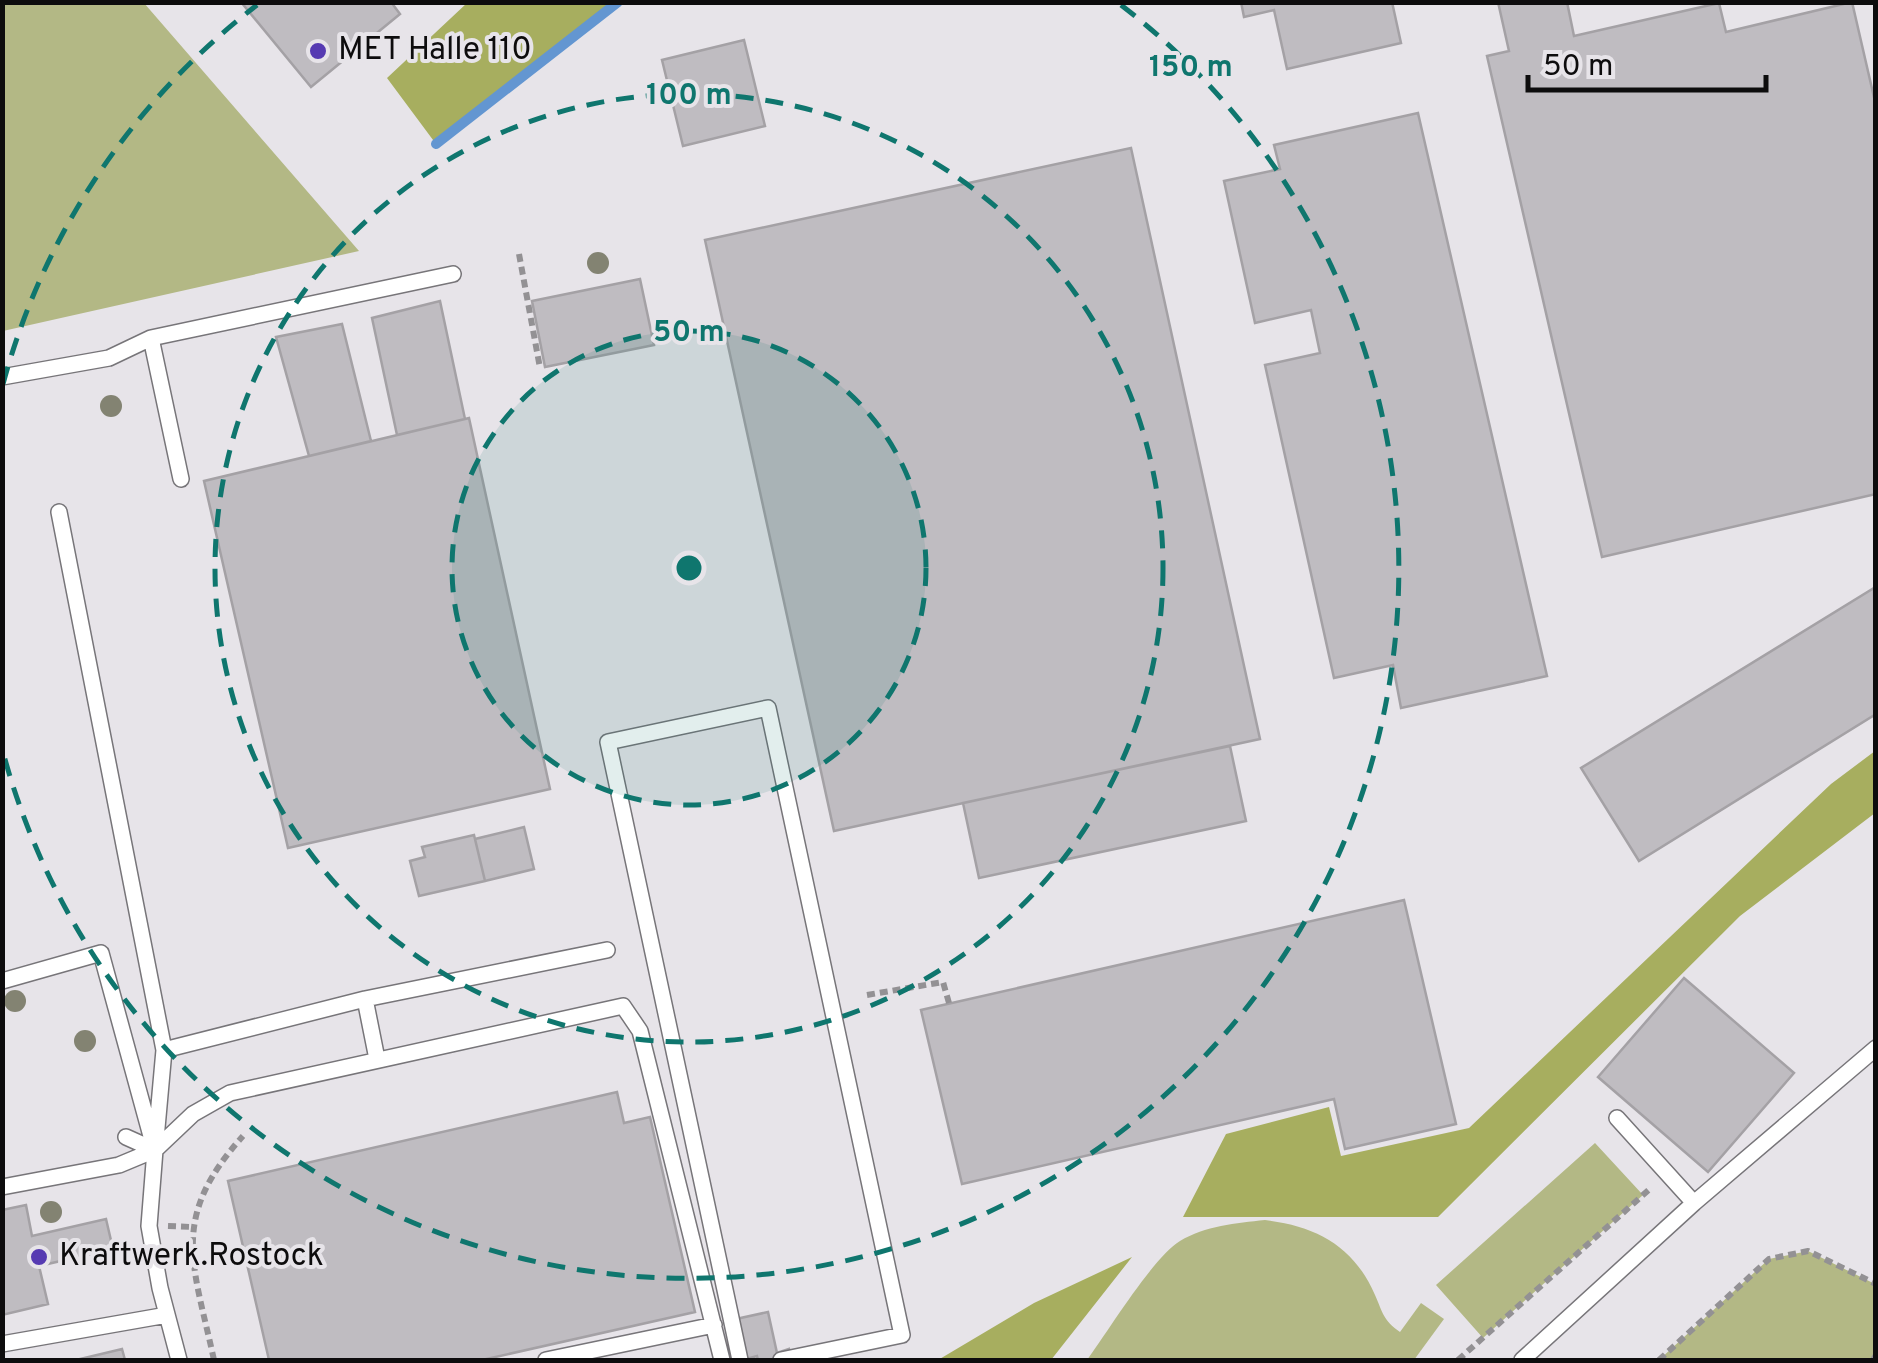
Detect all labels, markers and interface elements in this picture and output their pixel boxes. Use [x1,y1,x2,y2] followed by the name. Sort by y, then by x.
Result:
[1528,30,1766,92] scale bar
[338,31,532,71] place label: MET Halle 110
[307,40,329,62] marker: MET Halle 110
[1543,49,1613,86] text: 50 m
[1149,50,1233,87] text: 150 m
[646,78,732,115] text: 100 m
[653,315,725,352] text: 50 m
[671,550,707,586] centre of rings
[59,1237,324,1277] place label: Kraftwerk.Rostock
[28,1246,50,1268] marker: Kraftwerk.Rostock

